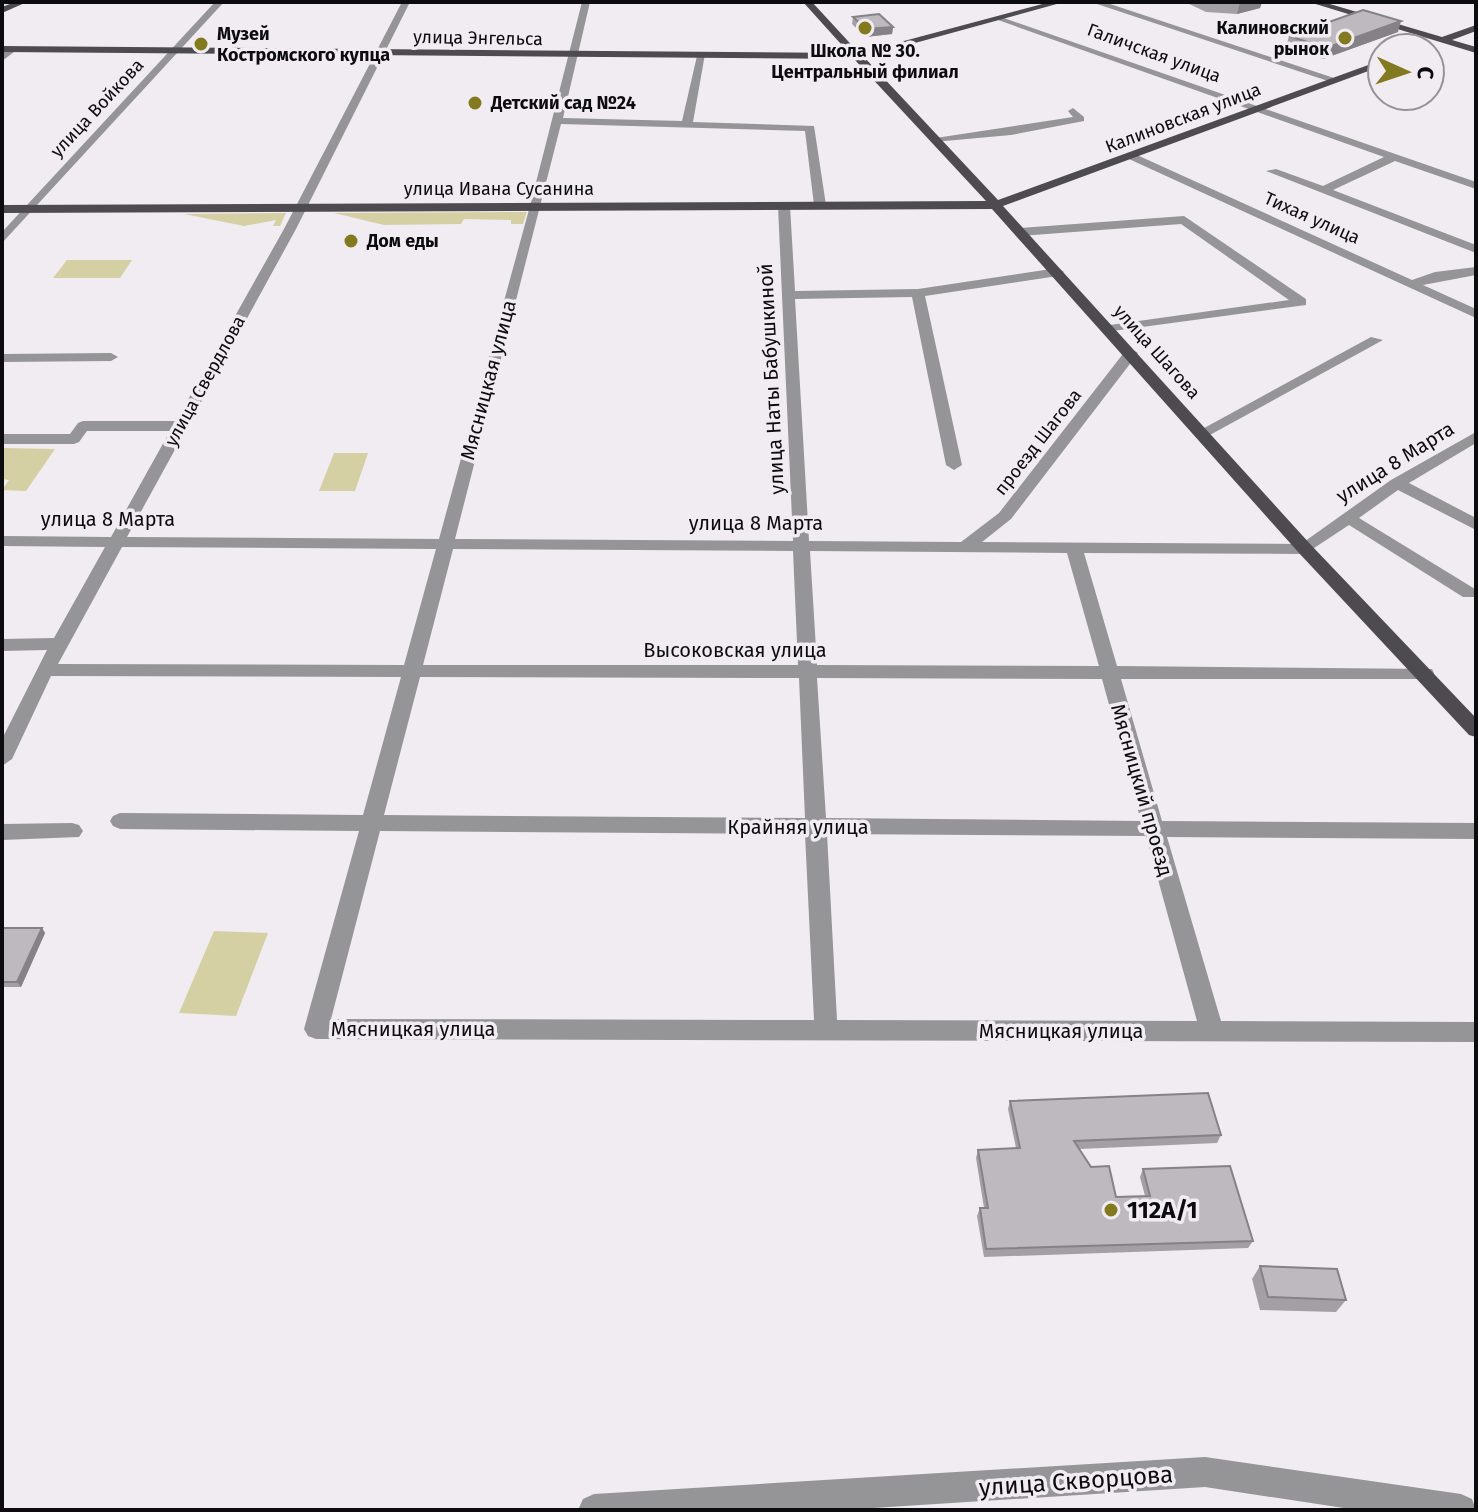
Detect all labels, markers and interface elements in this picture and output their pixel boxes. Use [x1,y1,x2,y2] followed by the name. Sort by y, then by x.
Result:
[1216,17,1329,60] place label: Калиновский рынок
[856,19,874,37] marker: Школа № 30. Центральный филиал
[1084,19,1224,87] street label: Галичская улица
[217,23,390,66] place label: Музей Костромского купца
[413,26,543,50] street label: улица Энгельса
[1336,29,1354,47] marker: Калиновский рынок
[1366,32,1446,112] north arrow
[192,35,210,53] marker: Музей Костромского купца
[771,40,959,83] place label: Школа № 30. Центральный филиал
[46,54,148,162] street label: улица Войкова
[1412,66,1439,80] text: С
[1102,78,1264,158] street label: Калиновская улица
[490,92,636,114] place label: Детский сад №24
[466,94,484,112] marker: Детский сад №24
[404,178,594,200] street label: улица Ивана Сусанина
[1261,187,1363,249] street label: Тихая улица
[366,230,439,252] place label: Дом еды
[342,232,360,250] marker: Дом еды
[753,263,789,495] street label: улица Наты Бабушкиной
[455,297,521,463] street label: Мясницкая улица
[1109,300,1205,404] street label: улица Шагова
[160,312,250,450] street label: улица Свердлова
[990,384,1086,500] street label: проезд Шагова
[1332,416,1458,508] street label: улица 8 Марта
[41,507,175,531] street label: улица 8 Марта
[689,511,823,535] street label: улица 8 Марта
[643,638,827,662] street label: Высоковская улица
[1106,701,1178,879] street label: Мясницкий проезд
[727,815,869,839] street label: Крайняя улица
[331,1017,495,1041] street label: Мясницкая улица
[979,1019,1143,1043] street label: Мясницкая улица
[1127,1196,1198,1224] place label: 112А/1
[1102,1201,1120,1219] marker: 112А/1
[978,1460,1174,1502] street label: улица Скворцова

